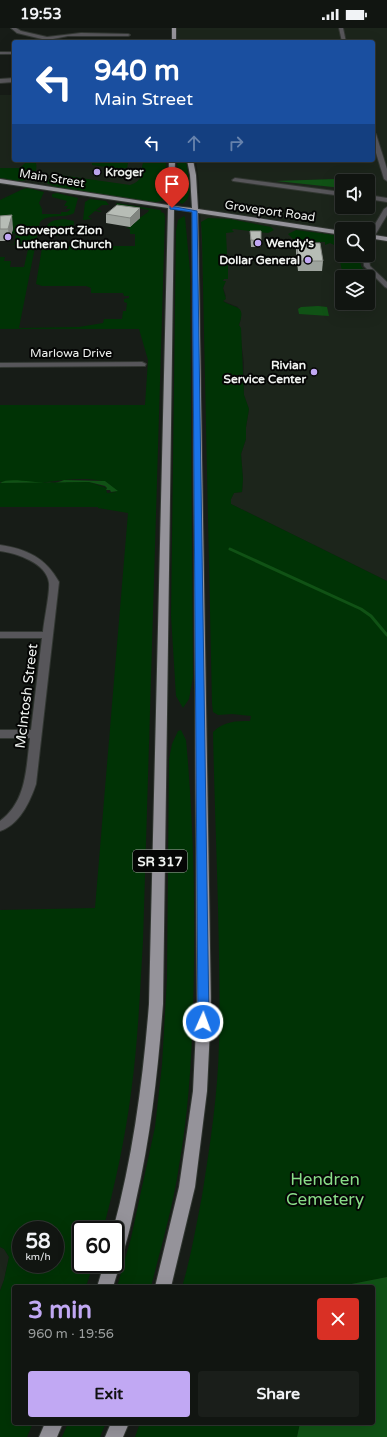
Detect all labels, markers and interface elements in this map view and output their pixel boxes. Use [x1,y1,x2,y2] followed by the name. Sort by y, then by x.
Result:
[20,5,62,23] text: 19:53
[94,54,180,88] text: 940 m
[28,56,80,108] icon: left
[94,88,193,110] text: Main Street
[141,132,163,154] icon: left
[183,132,205,154] icon: ahead
[225,132,247,154] icon: right
[105,165,144,180] place label: Kroger
[18,166,86,190] street label: Main Street
[92,167,102,177] marker: Kroger
[155,167,189,208] pin
[161,173,183,195] icon: arrive
[335,174,375,310] map controls
[335,174,375,214] button: sound
[224,198,316,224] street label: Groveport Road
[335,222,375,262] button: search
[16,223,112,251] place label: Groveport Zion Lutheran Church
[3,232,13,242] marker: Groveport Zion Lutheran Church
[266,236,314,251] place label: Wendy's
[253,238,263,248] marker: Wendy's
[219,253,300,267] place label: Dollar General
[303,255,313,265] marker: Dollar General
[335,270,375,310] button: layers
[30,346,112,360] street label: Marlowa Drive
[224,358,306,386] place label: Rivian Service Center
[309,367,319,377] marker: Rivian Service Center
[12,642,41,750] street label: McIntosh Street
[133,850,187,872] road number: SR 317
[182,1001,224,1043] position arrow
[286,1169,364,1210] park label: Hendren Cemetery
[72,1221,124,1273] speed limit sign: 60
[25,1230,51,1254] text: 58
[25,1251,51,1263] text: km/h
[28,1296,92,1325] text: 3 min
[317,1298,359,1340] button: close
[28,1326,114,1342] text: 960 m · 19:56
[28,1371,190,1417] button: Exit
[198,1371,359,1417] button: Share

